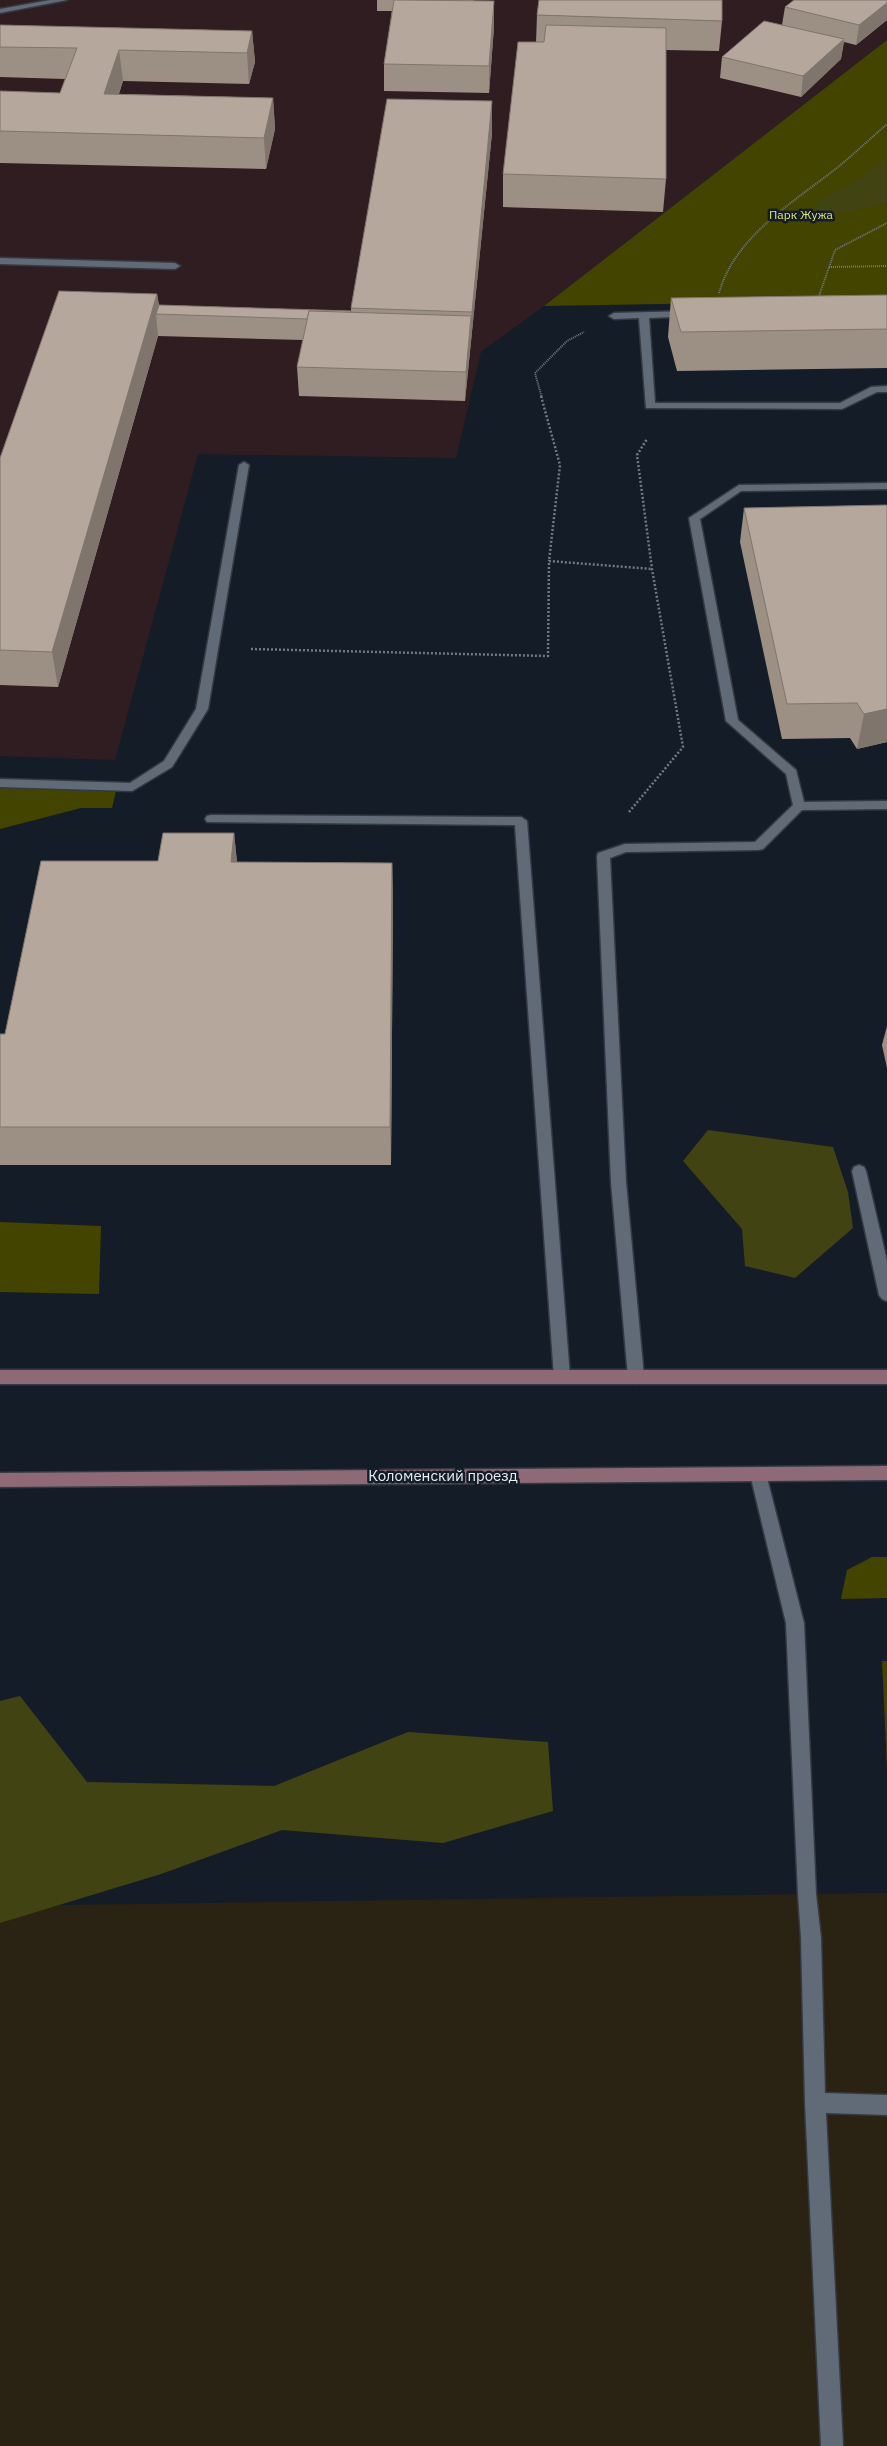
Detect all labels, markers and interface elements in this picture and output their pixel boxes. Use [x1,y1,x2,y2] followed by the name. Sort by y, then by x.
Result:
[769,207,834,222] park label: Парк Жужа
[368,1466,518,1485] street label: Коломенский проезд

